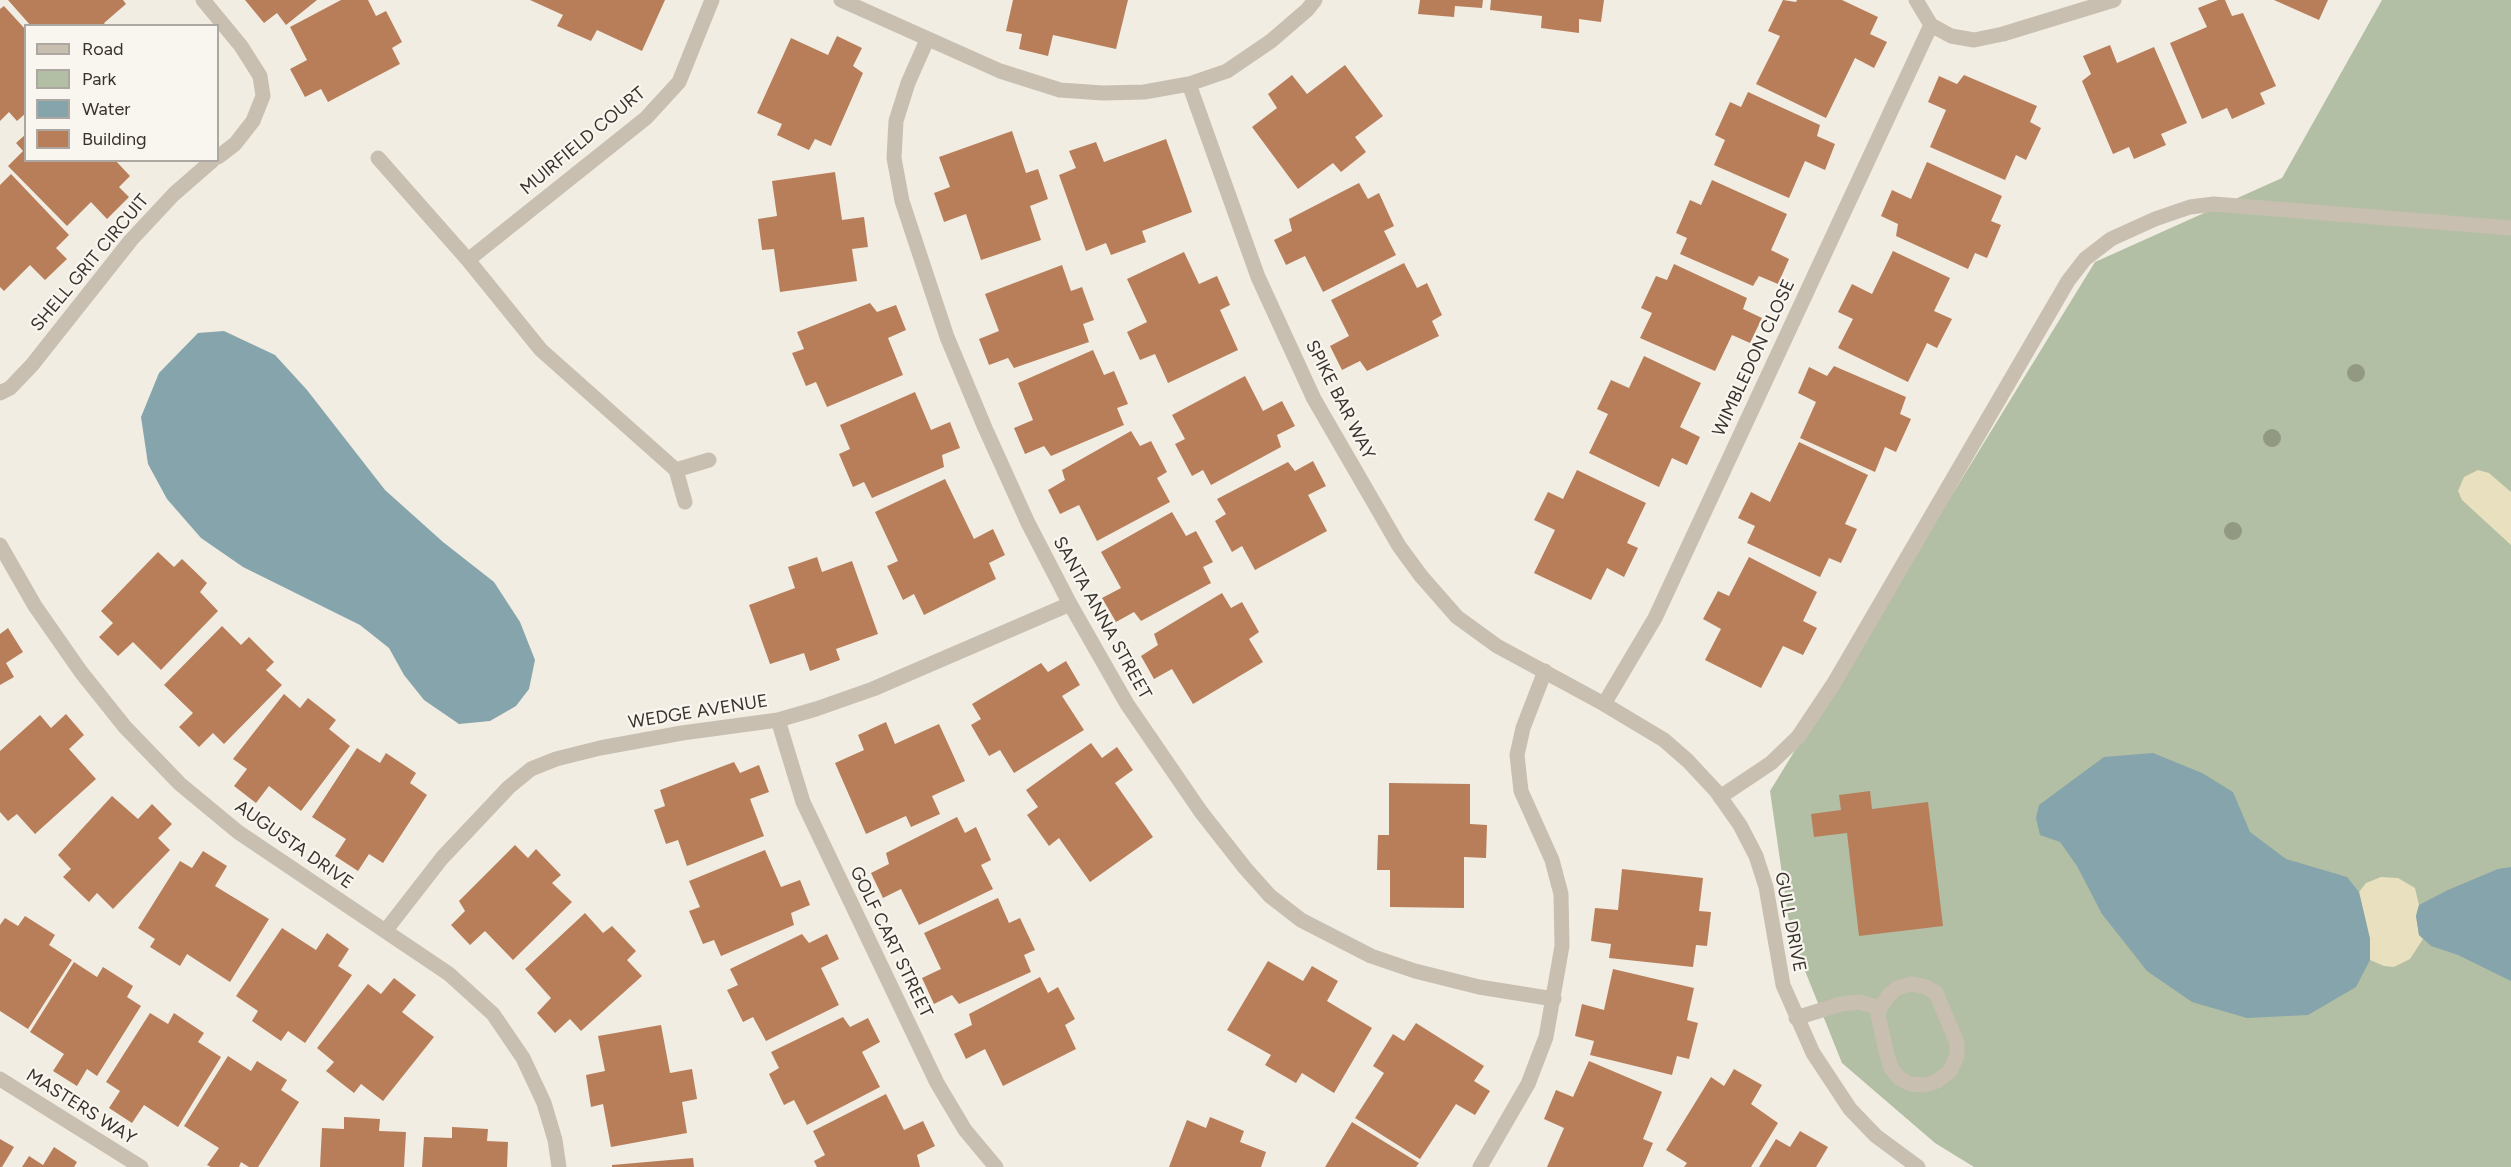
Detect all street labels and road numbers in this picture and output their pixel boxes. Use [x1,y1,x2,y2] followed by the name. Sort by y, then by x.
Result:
[516,82,650,200] street label: MUIRFIELD COURT
[26,190,154,336] street label: SHELL GRIT CIRCUIT
[1708,276,1800,440] street label: WIMBLEDON CLOSE
[1301,337,1379,463] street label: SPIKE BAR WAY
[1048,533,1156,703] street label: SANTA ANNA STREET
[627,690,769,734] street label: WEDGE AVENUE
[231,796,357,894] street label: AUGUSTA DRIVE
[845,863,937,1021] street label: GOLF CART STREET
[1770,870,1810,974] street label: GULL DRIVE
[22,1065,140,1149] street label: MASTERS WAY

